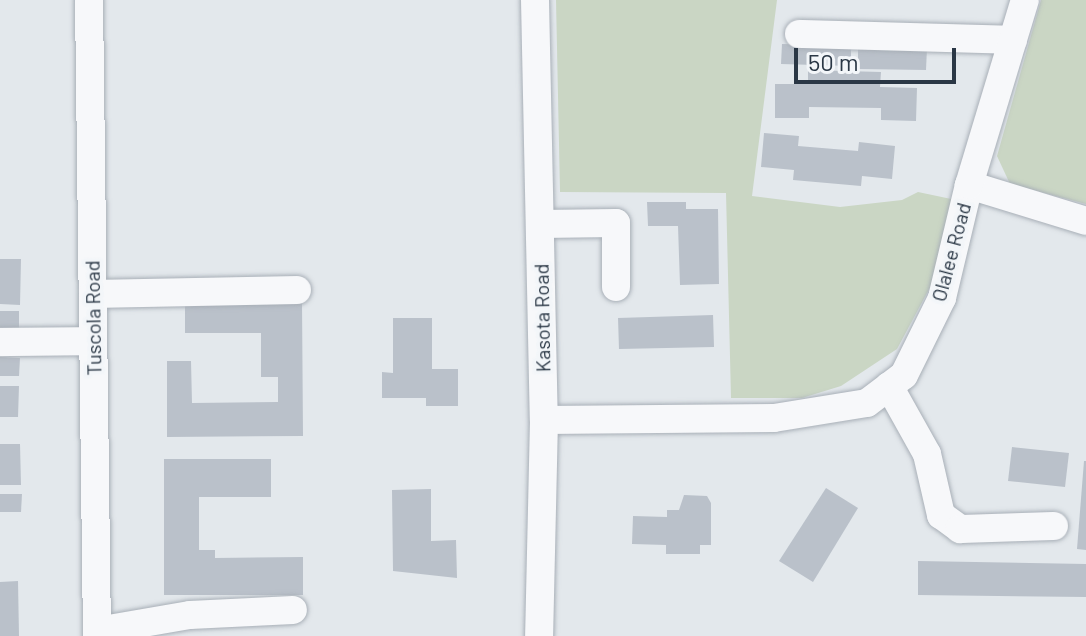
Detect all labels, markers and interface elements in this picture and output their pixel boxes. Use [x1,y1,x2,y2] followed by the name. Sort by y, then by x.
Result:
[798,32,960,82] scale bar
[808,47,859,76] text: 50 m
[926,200,976,304] street label: Olalee Road
[80,260,106,376] street label: Tuscola Road
[529,264,555,372] street label: Kasota Road

